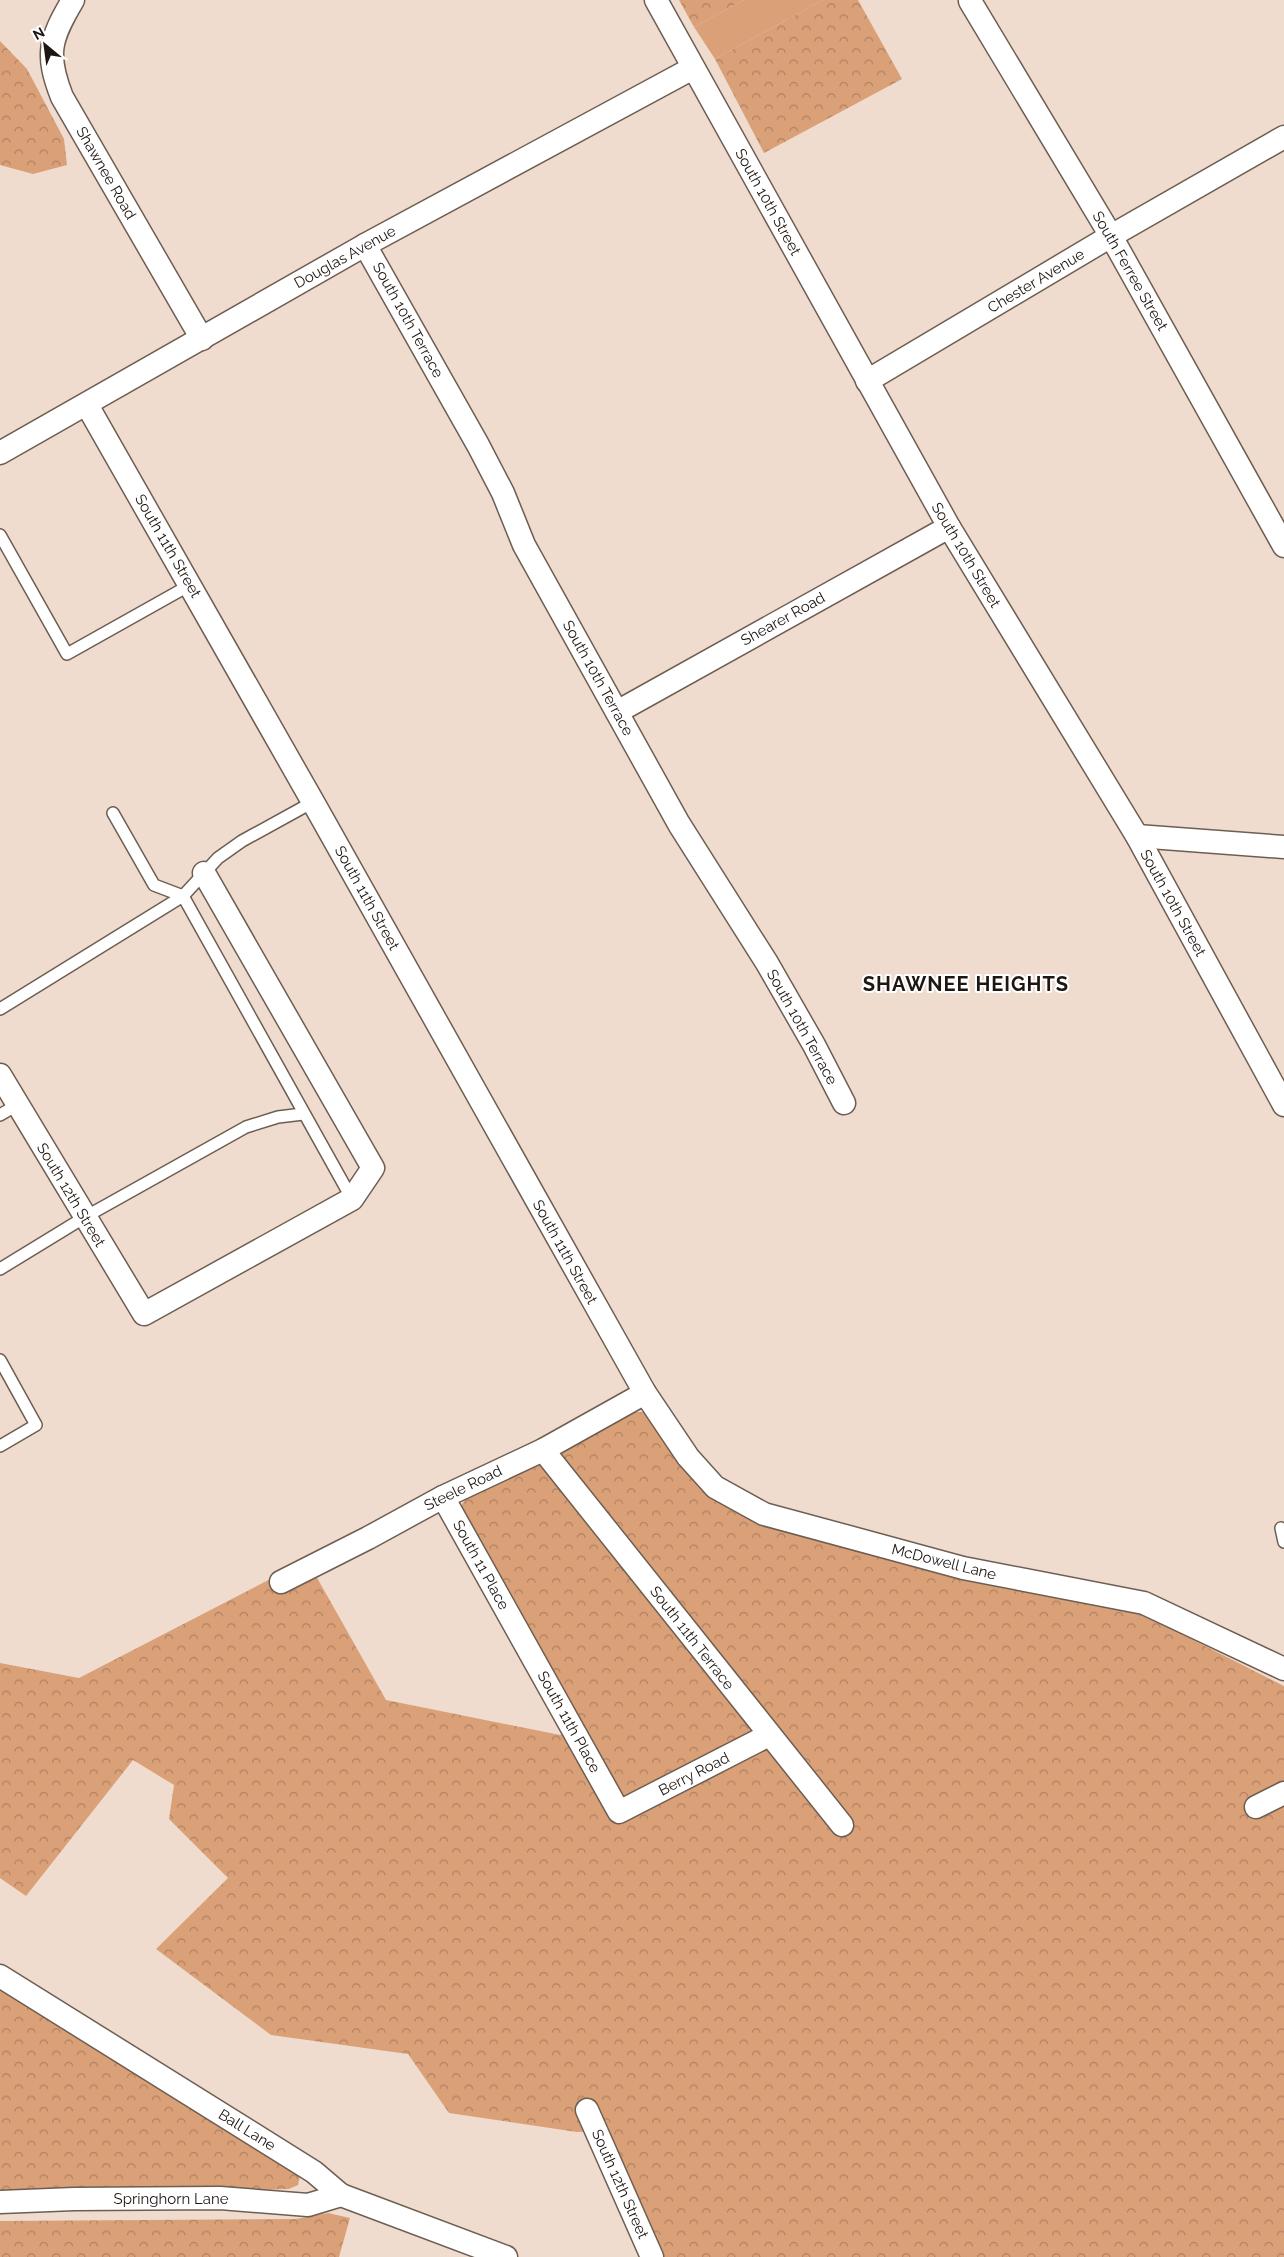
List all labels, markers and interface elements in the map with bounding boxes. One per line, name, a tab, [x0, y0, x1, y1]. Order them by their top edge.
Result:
north arrow	[20, 20, 70, 70]
text: N	[30, 24, 47, 43]
street label: Shawnee Road	[72, 123, 140, 223]
street label: South 10th Street	[731, 145, 805, 259]
street label: South Ferree Street	[1088, 208, 1172, 334]
street label: Douglas Avenue	[291, 222, 399, 292]
street label: Chester Avenue	[984, 245, 1088, 317]
street label: South 10th Terrace	[369, 259, 447, 381]
street label: South 11th Street	[131, 491, 205, 601]
street label: South 10th Street	[928, 499, 1004, 611]
street label: Shearer Road	[738, 588, 828, 650]
street label: South 10th Terrace	[559, 617, 637, 739]
street label: South 11th Street	[331, 843, 403, 953]
street label: South 10th Street	[1136, 846, 1210, 960]
street label: South 10th Terrace	[763, 966, 841, 1088]
district label: SHAWNEE HEIGHTS	[863, 972, 1069, 996]
street label: South 12th Street	[33, 1140, 109, 1250]
street label: South 11th Street	[529, 1197, 601, 1307]
street label: Steele Road	[421, 1461, 505, 1515]
street label: South 11 Place	[449, 1517, 513, 1613]
street label: McDowell Lane	[890, 1540, 998, 1584]
street label: South 11th Terrace	[646, 1583, 738, 1694]
street label: South 11th Place	[534, 1668, 604, 1776]
street label: Berry Road	[656, 1749, 732, 1799]
street label: Ball Lane	[215, 2105, 279, 2155]
street label: South 12th Street	[588, 2126, 652, 2242]
street label: Springhorn Lane	[114, 2190, 229, 2208]

